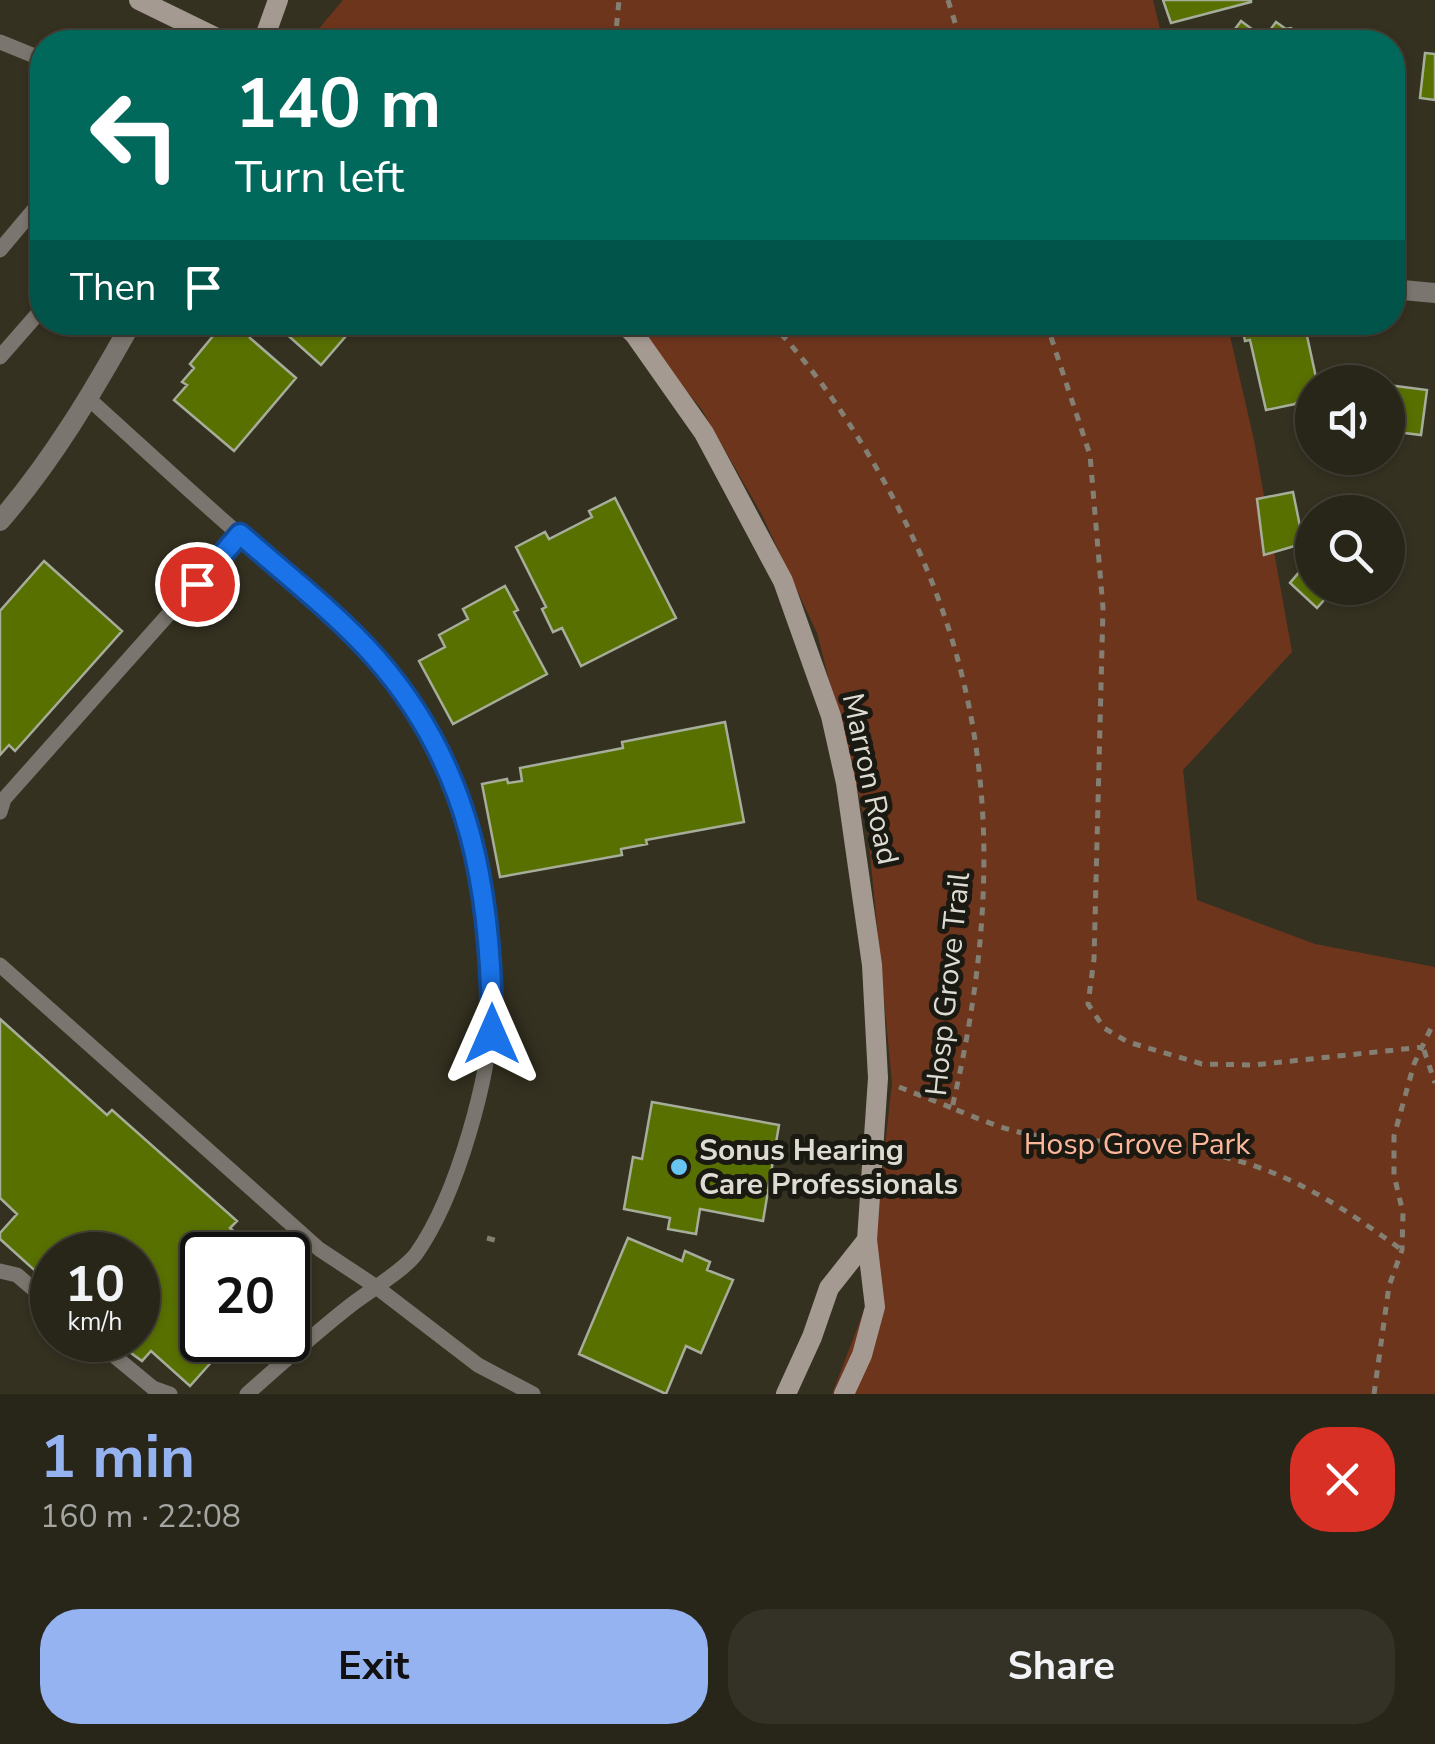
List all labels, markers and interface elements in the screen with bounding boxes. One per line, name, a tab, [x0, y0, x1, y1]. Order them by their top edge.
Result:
text: 140 m	[235, 56, 441, 152]
icon: left	[70, 70, 200, 200]
text: Turn left	[235, 147, 404, 208]
icon: arrive	[176, 260, 231, 315]
text: Then	[70, 262, 156, 313]
map controls	[1295, 365, 1405, 605]
button: sound	[1295, 365, 1405, 475]
button: search	[1295, 495, 1405, 605]
pin	[155, 542, 240, 627]
icon: arrive	[170, 557, 225, 612]
street label: Marron Road	[832, 690, 908, 868]
street label: Hosp Grove Trail	[916, 870, 980, 1098]
position arrow	[440, 982, 544, 1086]
park label: Hosp Grove Park	[1024, 1124, 1251, 1165]
place label: Sonus Hearing Care Professionals	[699, 1130, 958, 1205]
marker: Sonus Hearing Care Professionals	[668, 1156, 690, 1178]
speed limit sign: 20	[180, 1232, 310, 1362]
text: 10	[65, 1250, 125, 1319]
text: km/h	[67, 1305, 123, 1339]
text: 1 min	[40, 1416, 195, 1498]
button: close	[1290, 1427, 1395, 1532]
text: 160 m · 22:08	[40, 1495, 241, 1538]
button: Exit	[40, 1609, 708, 1724]
button: Share	[728, 1609, 1395, 1724]

